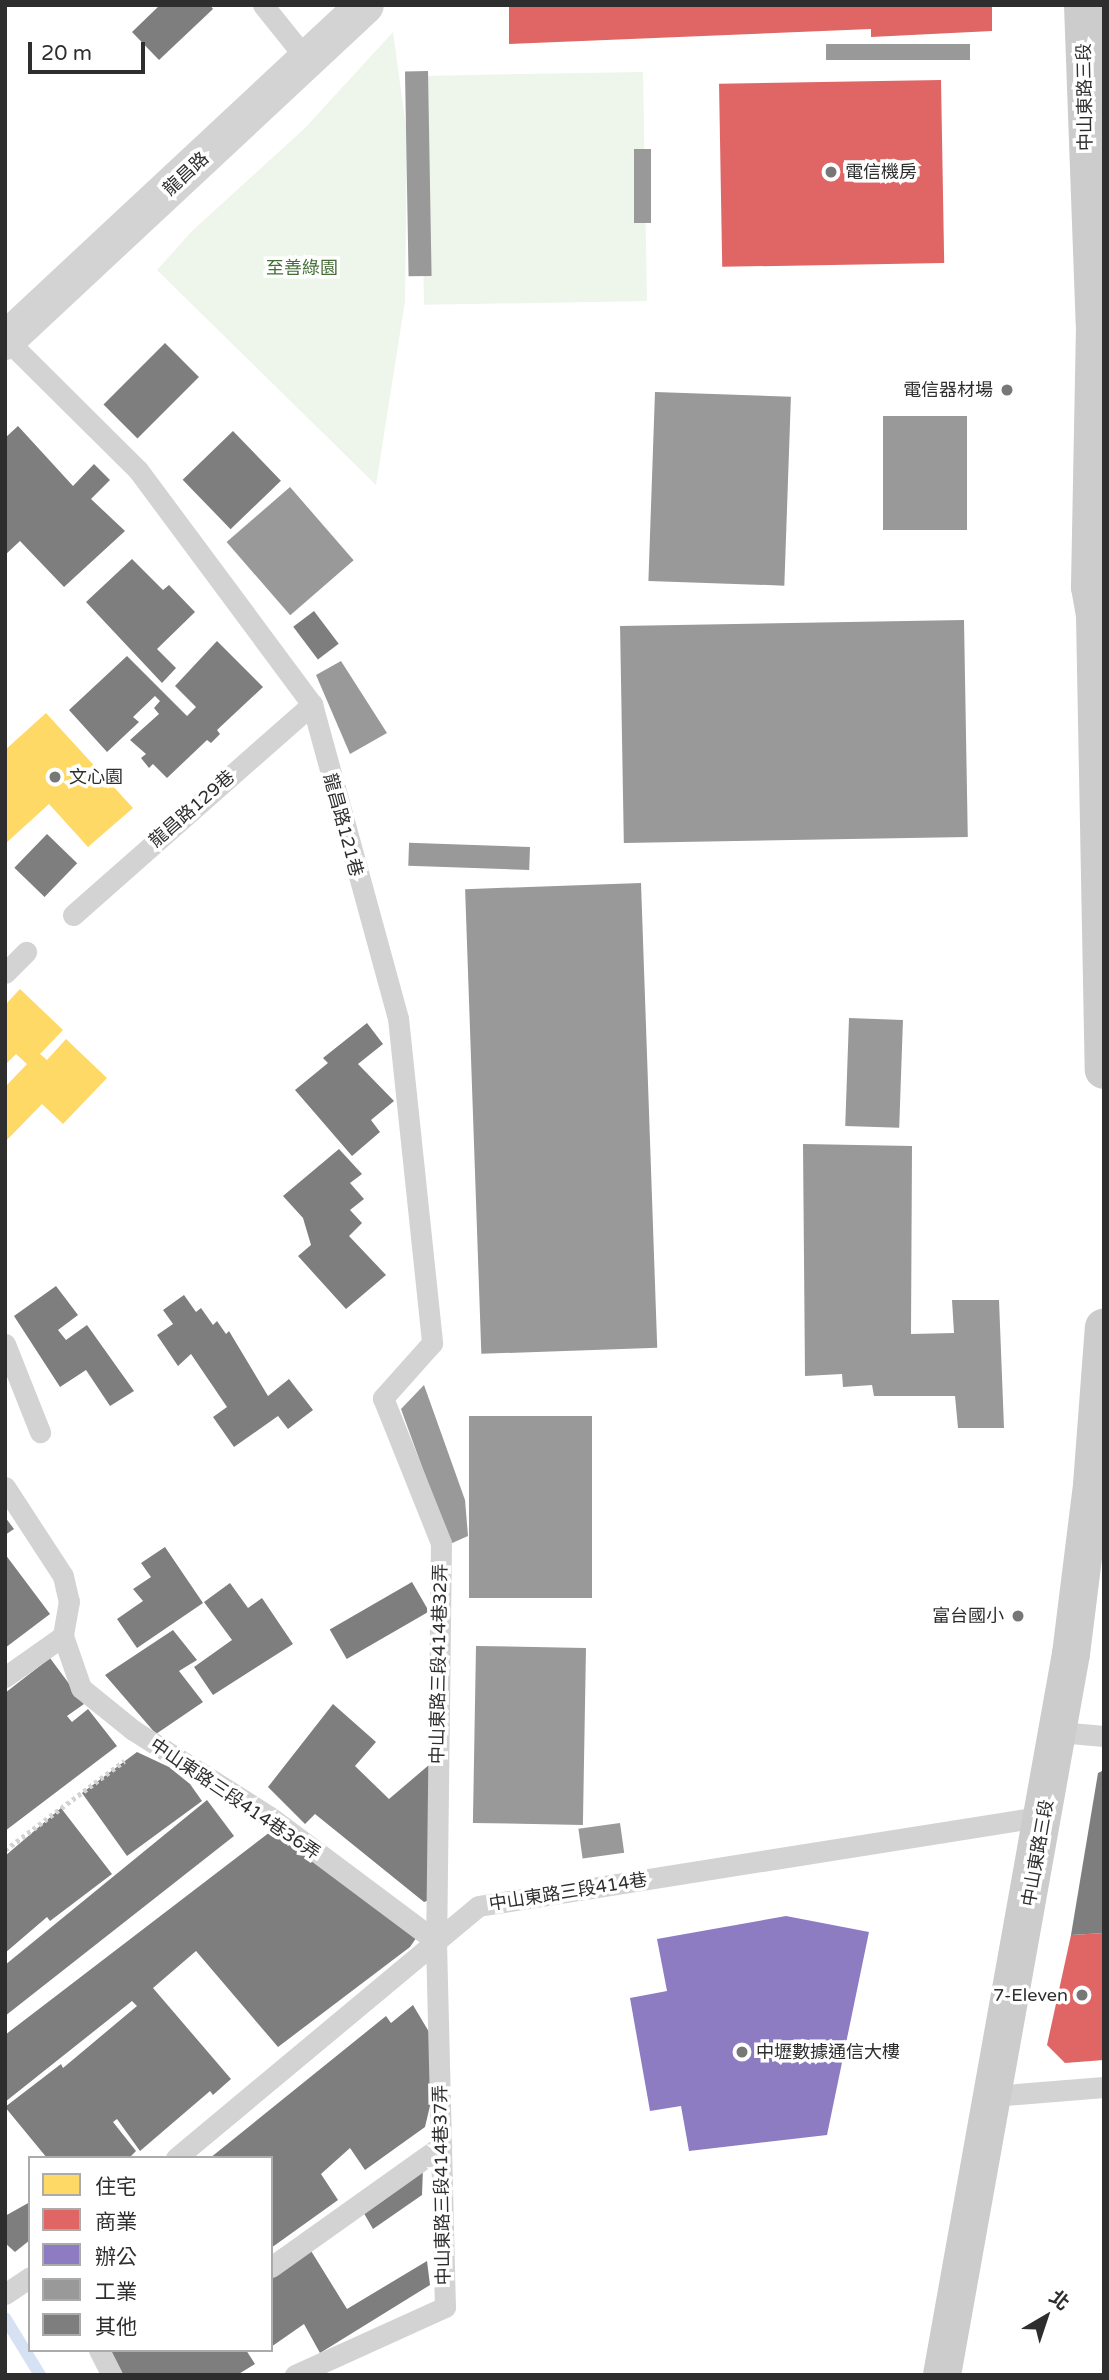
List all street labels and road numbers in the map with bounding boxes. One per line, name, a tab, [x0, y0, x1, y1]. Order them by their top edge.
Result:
street label: 中山東路三段	[1073, 43, 1097, 151]
street label: 龍昌路	[159, 148, 213, 200]
street label: 龍昌路129巷	[145, 766, 239, 852]
street label: 龍昌路121巷	[319, 771, 367, 879]
street label: 中山東路三段414巷32弄	[426, 1564, 452, 1764]
street label: 中山東路三段414巷36弄	[146, 1734, 324, 1864]
street label: 中山東路三段	[1018, 1798, 1058, 1908]
street label: 中山東路三段414巷	[487, 1869, 649, 1915]
street label: 中山東路三段414巷37弄	[429, 2085, 455, 2285]

